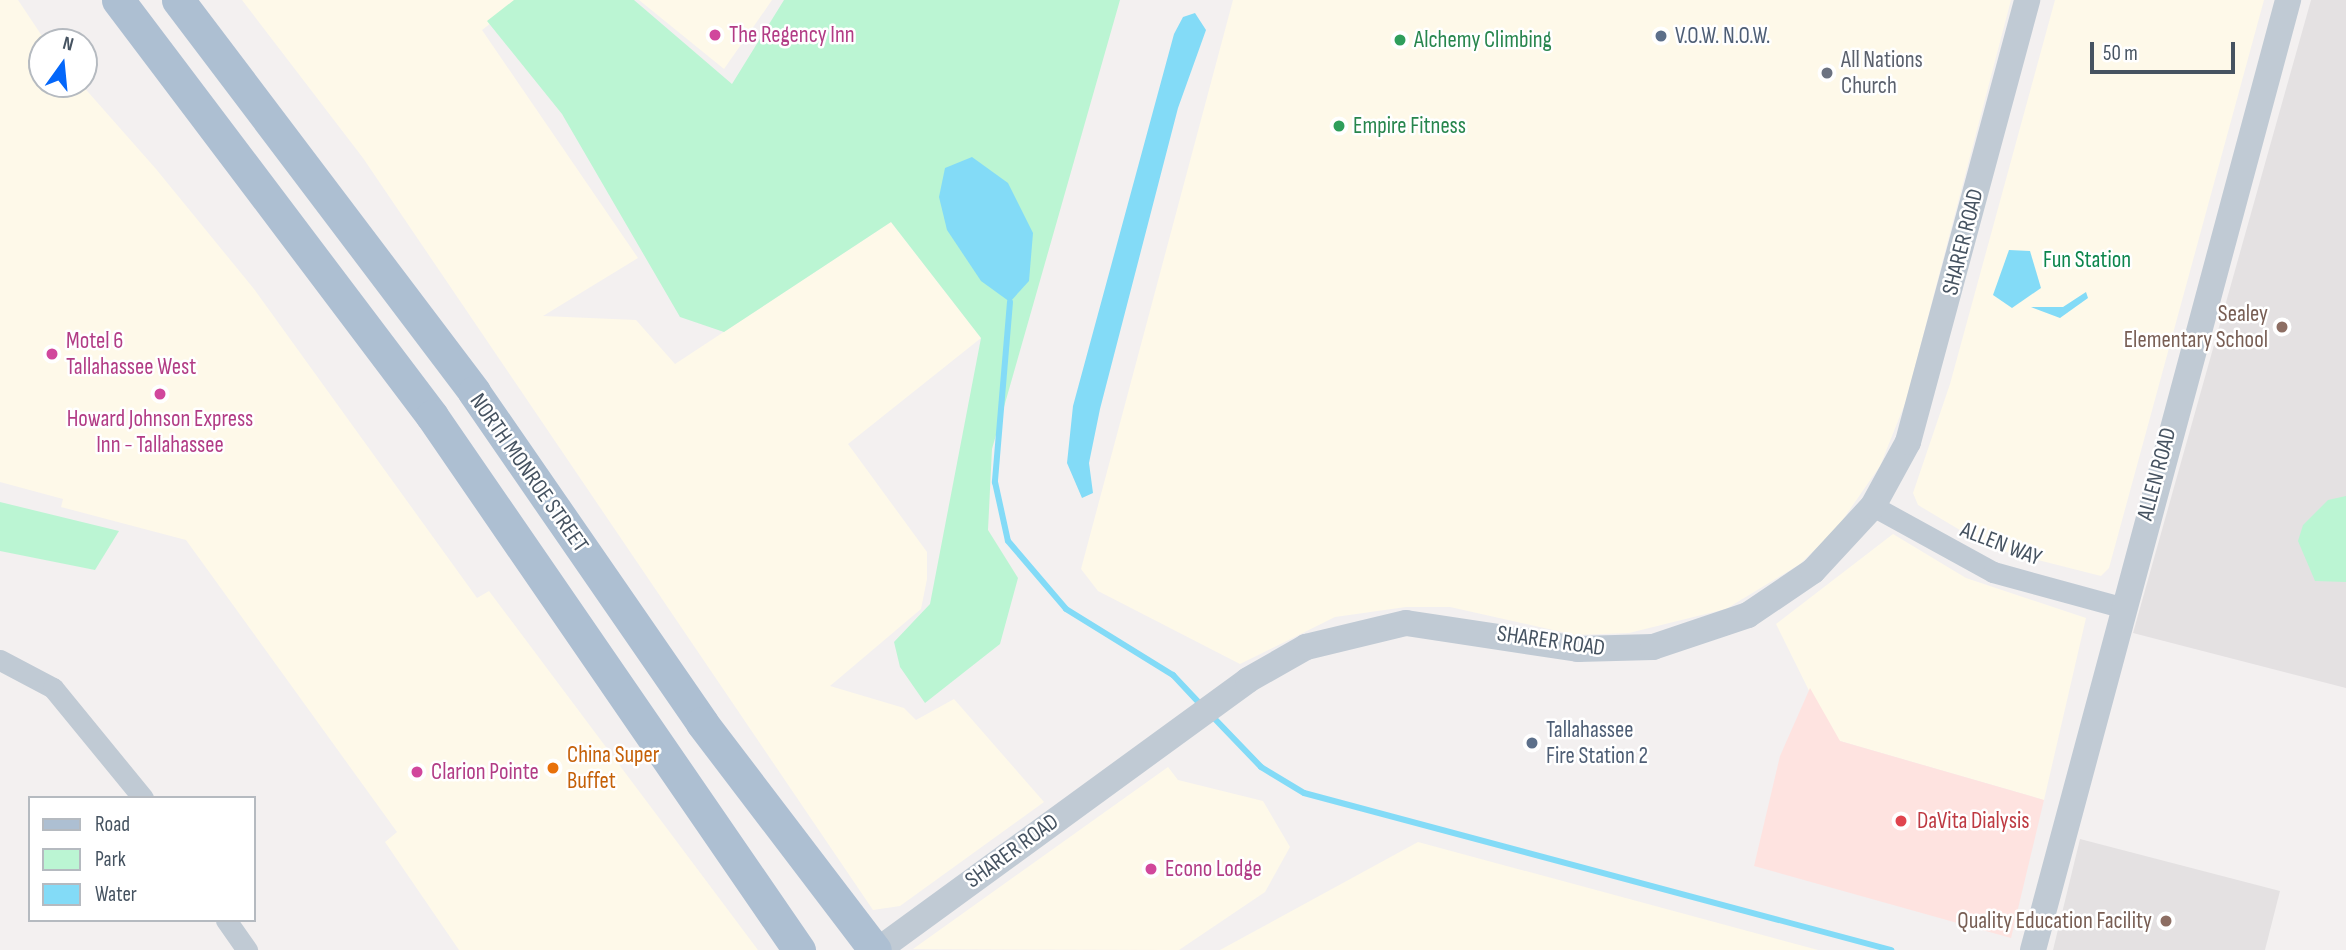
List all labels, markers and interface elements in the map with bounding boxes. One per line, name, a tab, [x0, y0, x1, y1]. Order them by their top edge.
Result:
place label: The Regency Inn	[729, 21, 855, 49]
place label: V.O.W. N.O.W.	[1675, 22, 1770, 50]
place label: Alchemy Climbing	[1414, 26, 1552, 54]
marker: The Regency Inn	[707, 27, 723, 43]
north arrow	[28, 28, 98, 98]
marker: V.O.W. N.O.W.	[1653, 28, 1669, 44]
scale bar	[2094, 28, 2239, 72]
text: N	[60, 32, 76, 57]
marker: Alchemy Climbing	[1392, 32, 1408, 48]
text: 50 m	[2103, 41, 2138, 66]
place label: All Nations Church	[1841, 46, 1923, 100]
marker: All Nations Church	[1819, 65, 1835, 81]
place label: Empire Fitness	[1353, 112, 1466, 140]
marker: Empire Fitness	[1331, 118, 1347, 134]
street label: SHARER ROAD	[1936, 186, 1990, 298]
park label: Fun Station	[2043, 246, 2131, 274]
place label: Sealey Elementary School	[2124, 300, 2268, 354]
marker: Sealey Elementary School	[2274, 319, 2290, 335]
place label: Motel 6 Tallahassee West	[66, 327, 196, 381]
marker: Motel 6 Tallahassee West	[44, 346, 60, 362]
marker: Howard Johnson Express Inn - Tallahassee	[152, 386, 168, 402]
street label: NORTH MONROE STREET	[464, 388, 594, 558]
place label: Howard Johnson Express Inn - Tallahassee	[67, 405, 253, 459]
street label: ALLEN ROAD	[2131, 425, 2183, 523]
street label: ALLEN WAY	[1957, 516, 2045, 572]
street label: SHARER ROAD	[1495, 620, 1607, 662]
place label: Tallahassee Fire Station 2	[1546, 716, 1648, 770]
marker: Tallahassee Fire Station 2	[1524, 735, 1540, 751]
place label: China Super Buffet	[567, 741, 659, 795]
place label: Clarion Pointe	[431, 758, 539, 786]
marker: China Super Buffet	[545, 760, 561, 776]
marker: Clarion Pointe	[409, 764, 425, 780]
legend	[28, 796, 256, 922]
place label: DaVita Dialysis	[1917, 807, 2029, 835]
street label: SHARER ROAD	[960, 808, 1064, 894]
marker: DaVita Dialysis	[1891, 811, 1911, 831]
text: Road	[95, 812, 130, 837]
text: Park	[95, 847, 126, 872]
place label: Econo Lodge	[1165, 855, 1262, 883]
marker: Econo Lodge	[1143, 861, 1159, 877]
text: Water	[95, 882, 137, 907]
place label: Quality Education Facility	[1957, 907, 2152, 935]
marker: Quality Education Facility	[2158, 913, 2174, 929]

